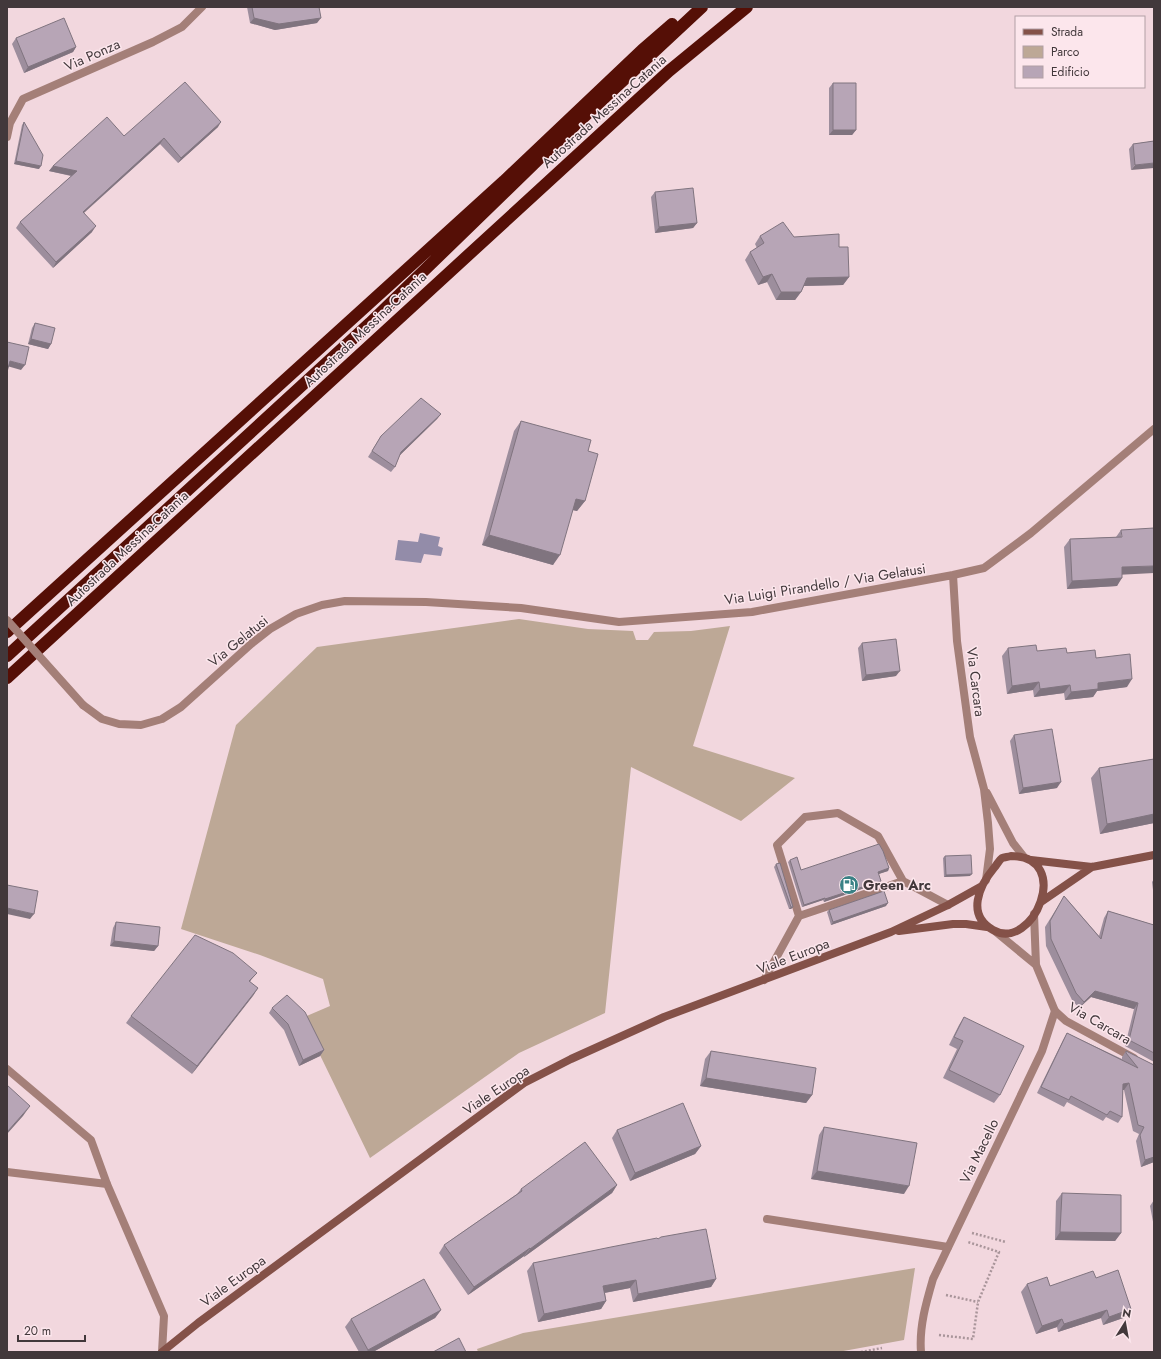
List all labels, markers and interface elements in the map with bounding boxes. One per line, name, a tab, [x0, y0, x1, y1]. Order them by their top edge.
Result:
legend	[1015, 16, 1145, 88]
text: Strada	[1051, 23, 1083, 41]
street label: Via Ponza	[61, 34, 123, 76]
text: Parco	[1051, 43, 1080, 61]
street label: Autostrada Messina-Catania	[537, 50, 671, 172]
text: Edificio	[1051, 63, 1090, 81]
street label: Autostrada Messina-Catania	[299, 267, 431, 391]
street label: Autostrada Messina-Catania	[61, 486, 193, 610]
street label: Via Luigi Pirandello / Via Gelatusi	[723, 558, 927, 610]
street label: Via Gelatusi	[204, 611, 272, 671]
street label: Via Carcara	[962, 646, 990, 718]
fuel station icon: Green Arc	[838, 874, 860, 896]
place label: Green Arc	[863, 875, 931, 895]
street label: Viale Europa	[754, 933, 832, 979]
street label: Via Carcara	[1065, 997, 1135, 1049]
street label: Viale Europa	[459, 1060, 533, 1120]
street label: Via Macello	[955, 1115, 1003, 1187]
street label: Viale Europa	[196, 1251, 270, 1311]
north arrow	[1105, 1303, 1145, 1343]
text: N	[1121, 1304, 1133, 1322]
scale bar	[18, 1317, 85, 1343]
text: 20 m	[24, 1322, 51, 1340]

